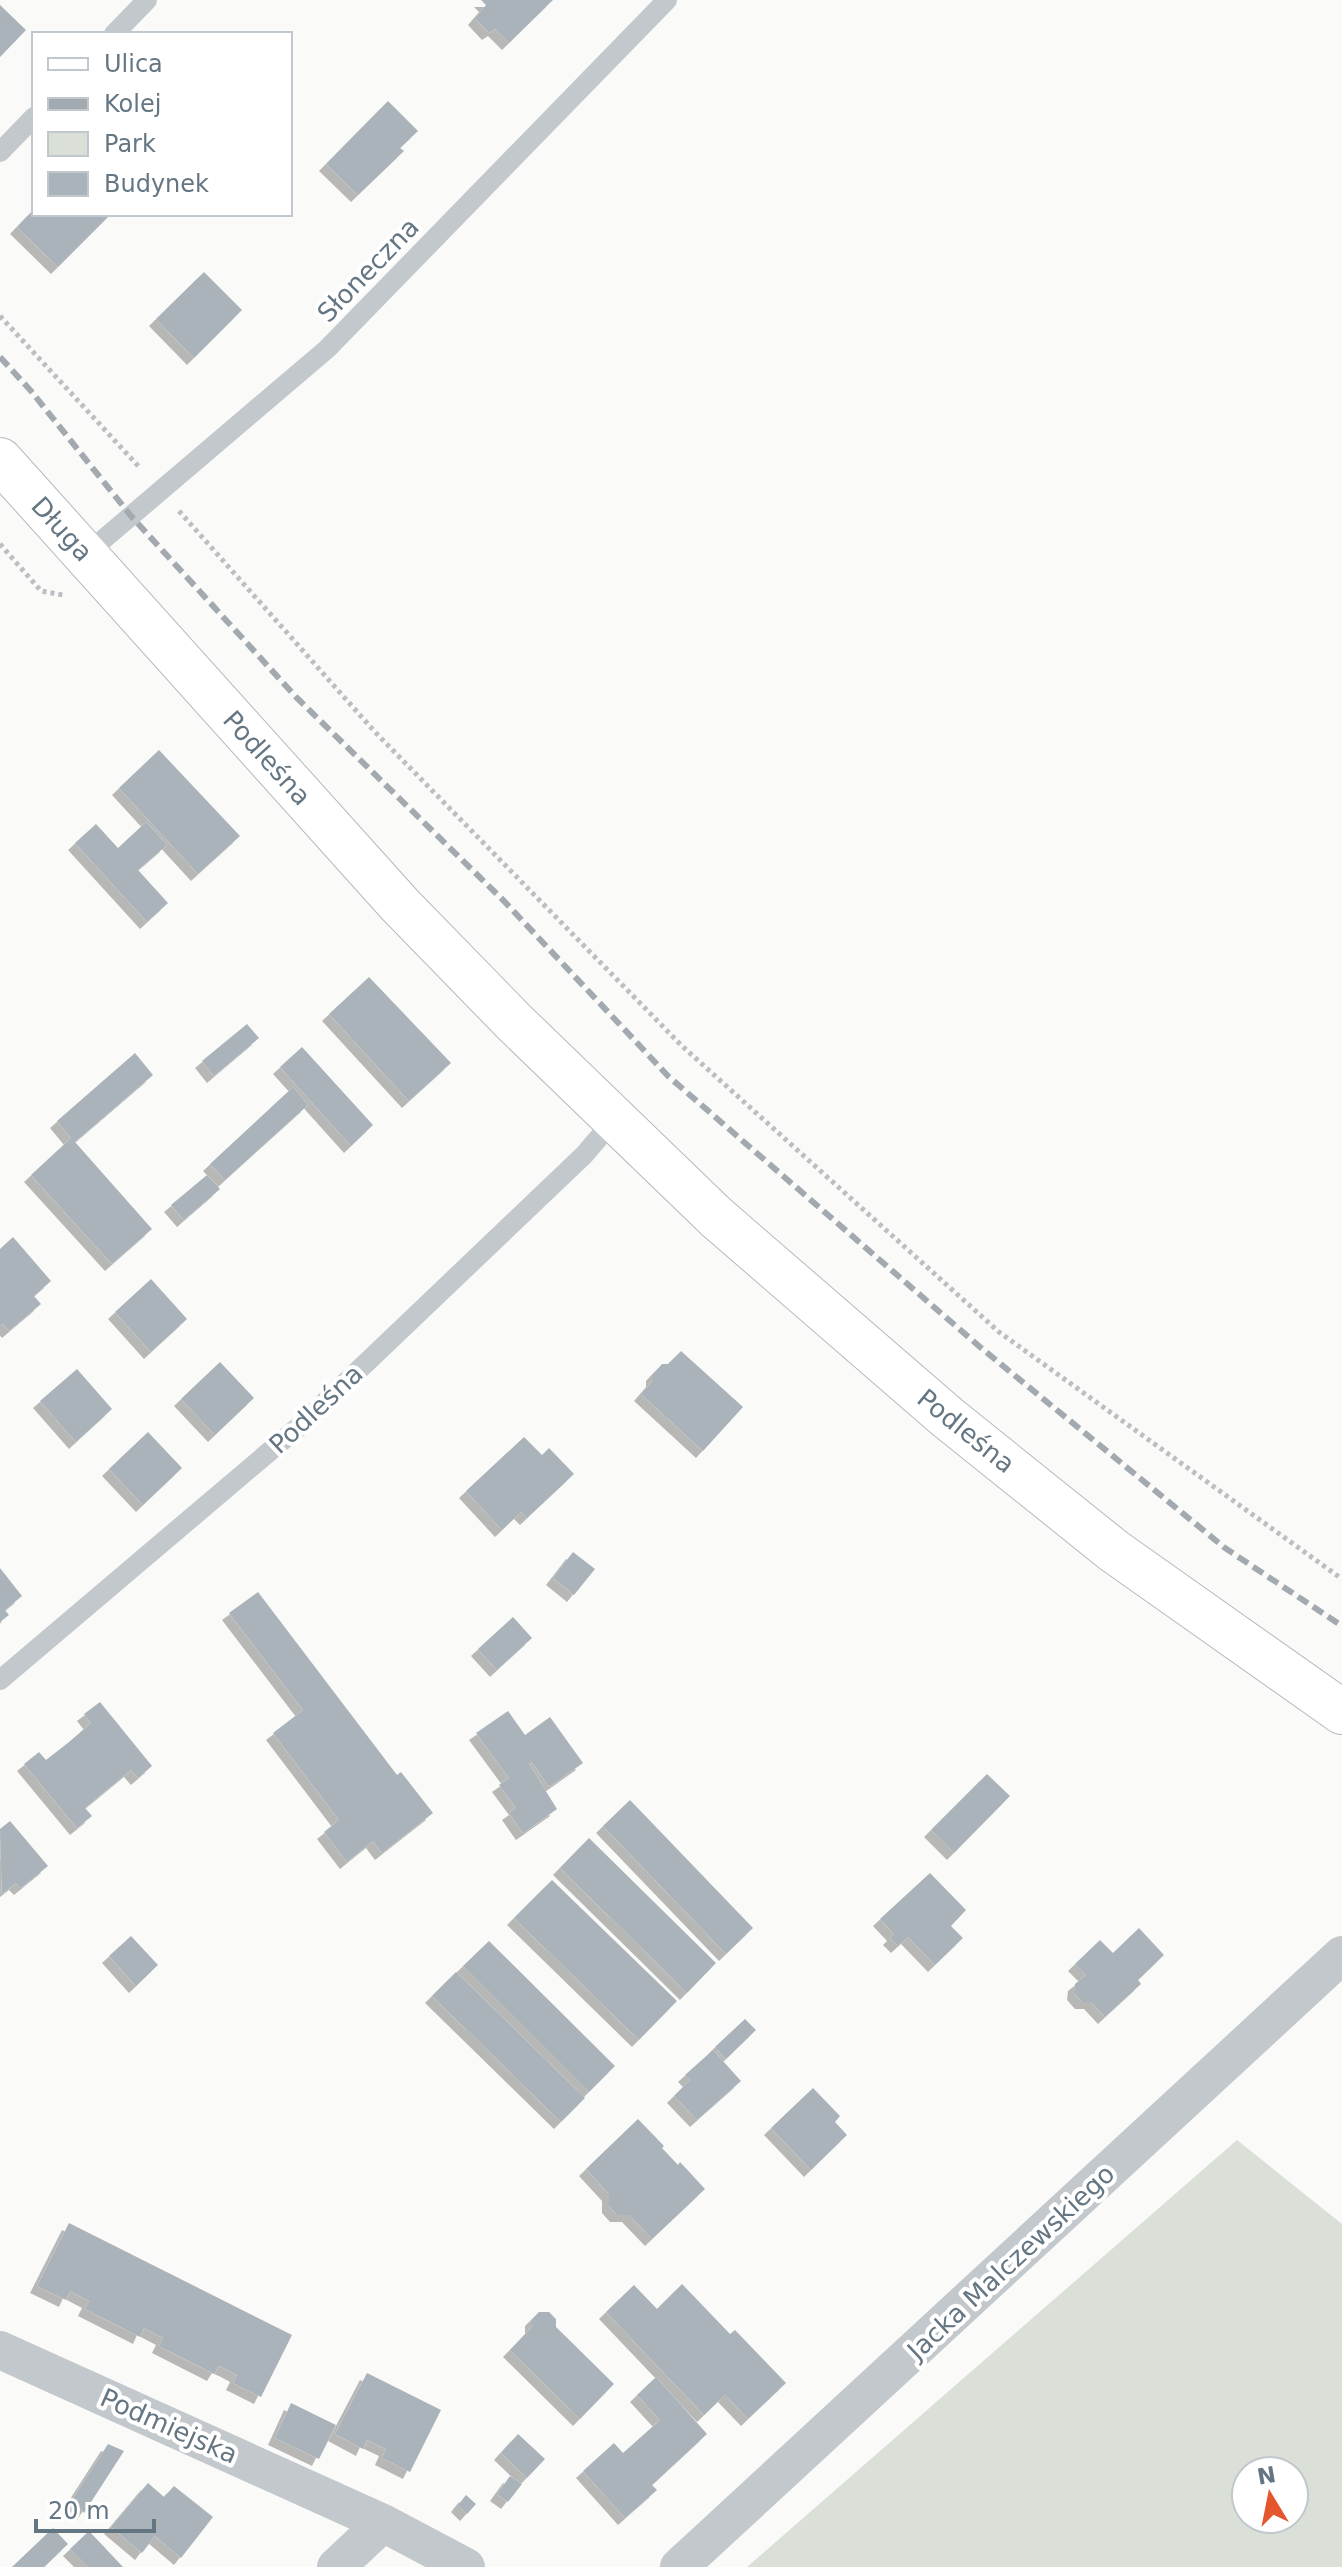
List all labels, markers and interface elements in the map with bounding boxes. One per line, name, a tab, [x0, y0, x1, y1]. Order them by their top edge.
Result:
legend	[32, 32, 292, 216]
text: Ulica	[104, 50, 163, 78]
text: Kolej	[104, 90, 161, 118]
text: Park	[104, 130, 156, 158]
text: Budynek	[104, 170, 209, 198]
street label: Słoneczna	[311, 212, 425, 328]
street label: Długa	[25, 491, 99, 567]
street label: Podleśna	[217, 705, 317, 811]
street label: Podleśna	[263, 1358, 369, 1460]
street label: Podleśna	[911, 1383, 1021, 1479]
street label: Jacka Malczewskiego	[900, 2158, 1121, 2367]
street label: Podmiejska	[96, 2382, 242, 2470]
north arrow	[1230, 2455, 1310, 2535]
text: N	[1255, 2462, 1278, 2490]
scale bar	[36, 2483, 154, 2533]
text: 20 m	[48, 2497, 110, 2525]

